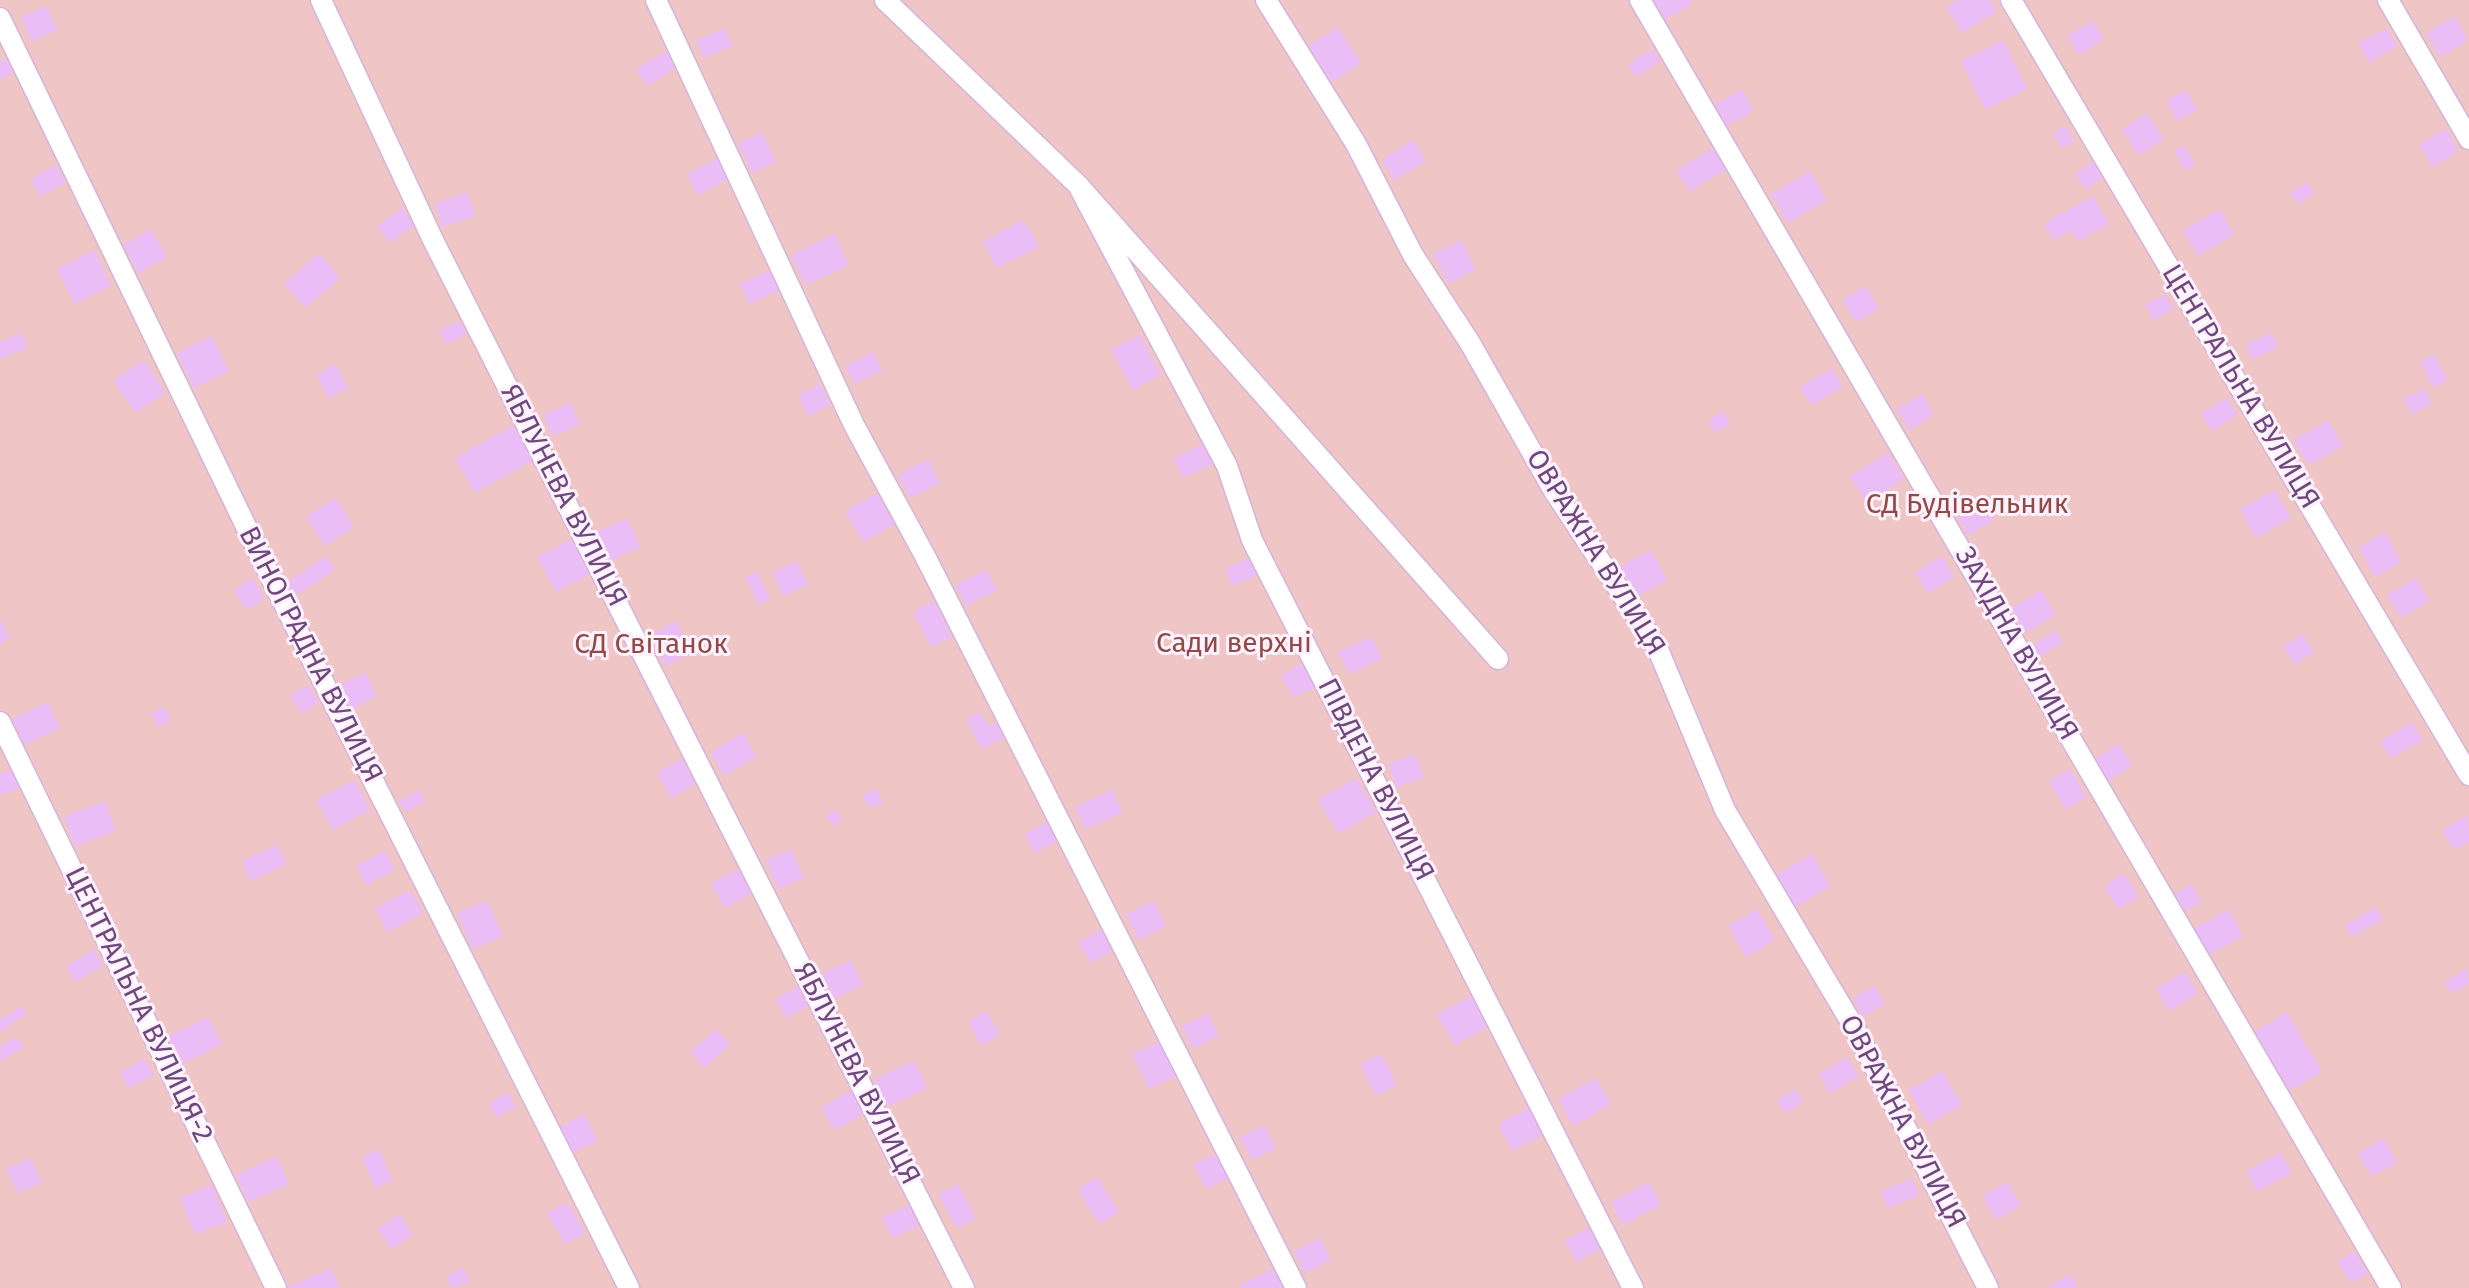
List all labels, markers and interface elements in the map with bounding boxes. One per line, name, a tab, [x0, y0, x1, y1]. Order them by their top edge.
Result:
street label: ЦЕНТРАЛЬНА ВУЛИЦЯ	[2154, 259, 2326, 515]
street label: ЯБЛУНЕВА ВУЛИЦЯ	[492, 379, 634, 613]
street label: ОВРАЖНА ВУЛИЦЯ	[1518, 444, 1672, 662]
park label: СД Будівельник	[1866, 488, 2068, 522]
street label: ВИНОГРАДНА ВУЛИЦЯ	[231, 521, 389, 789]
street label: ЗАХІДНА ВУЛИЦЯ	[1947, 541, 2085, 747]
park label: Сади верхні	[1156, 627, 1312, 661]
park label: СД Світанок	[574, 628, 728, 662]
street label: ПІВДЕНА ВУЛИЦЯ	[1309, 673, 1441, 887]
street label: ЦЕНТРАЛЬНА ВУЛИЦЯ-2	[57, 862, 219, 1148]
street label: ЯБЛУНЕВА ВУЛИЦЯ	[785, 957, 927, 1191]
street label: ОВРАЖНА ВУЛИЦЯ	[1832, 1010, 1972, 1234]

